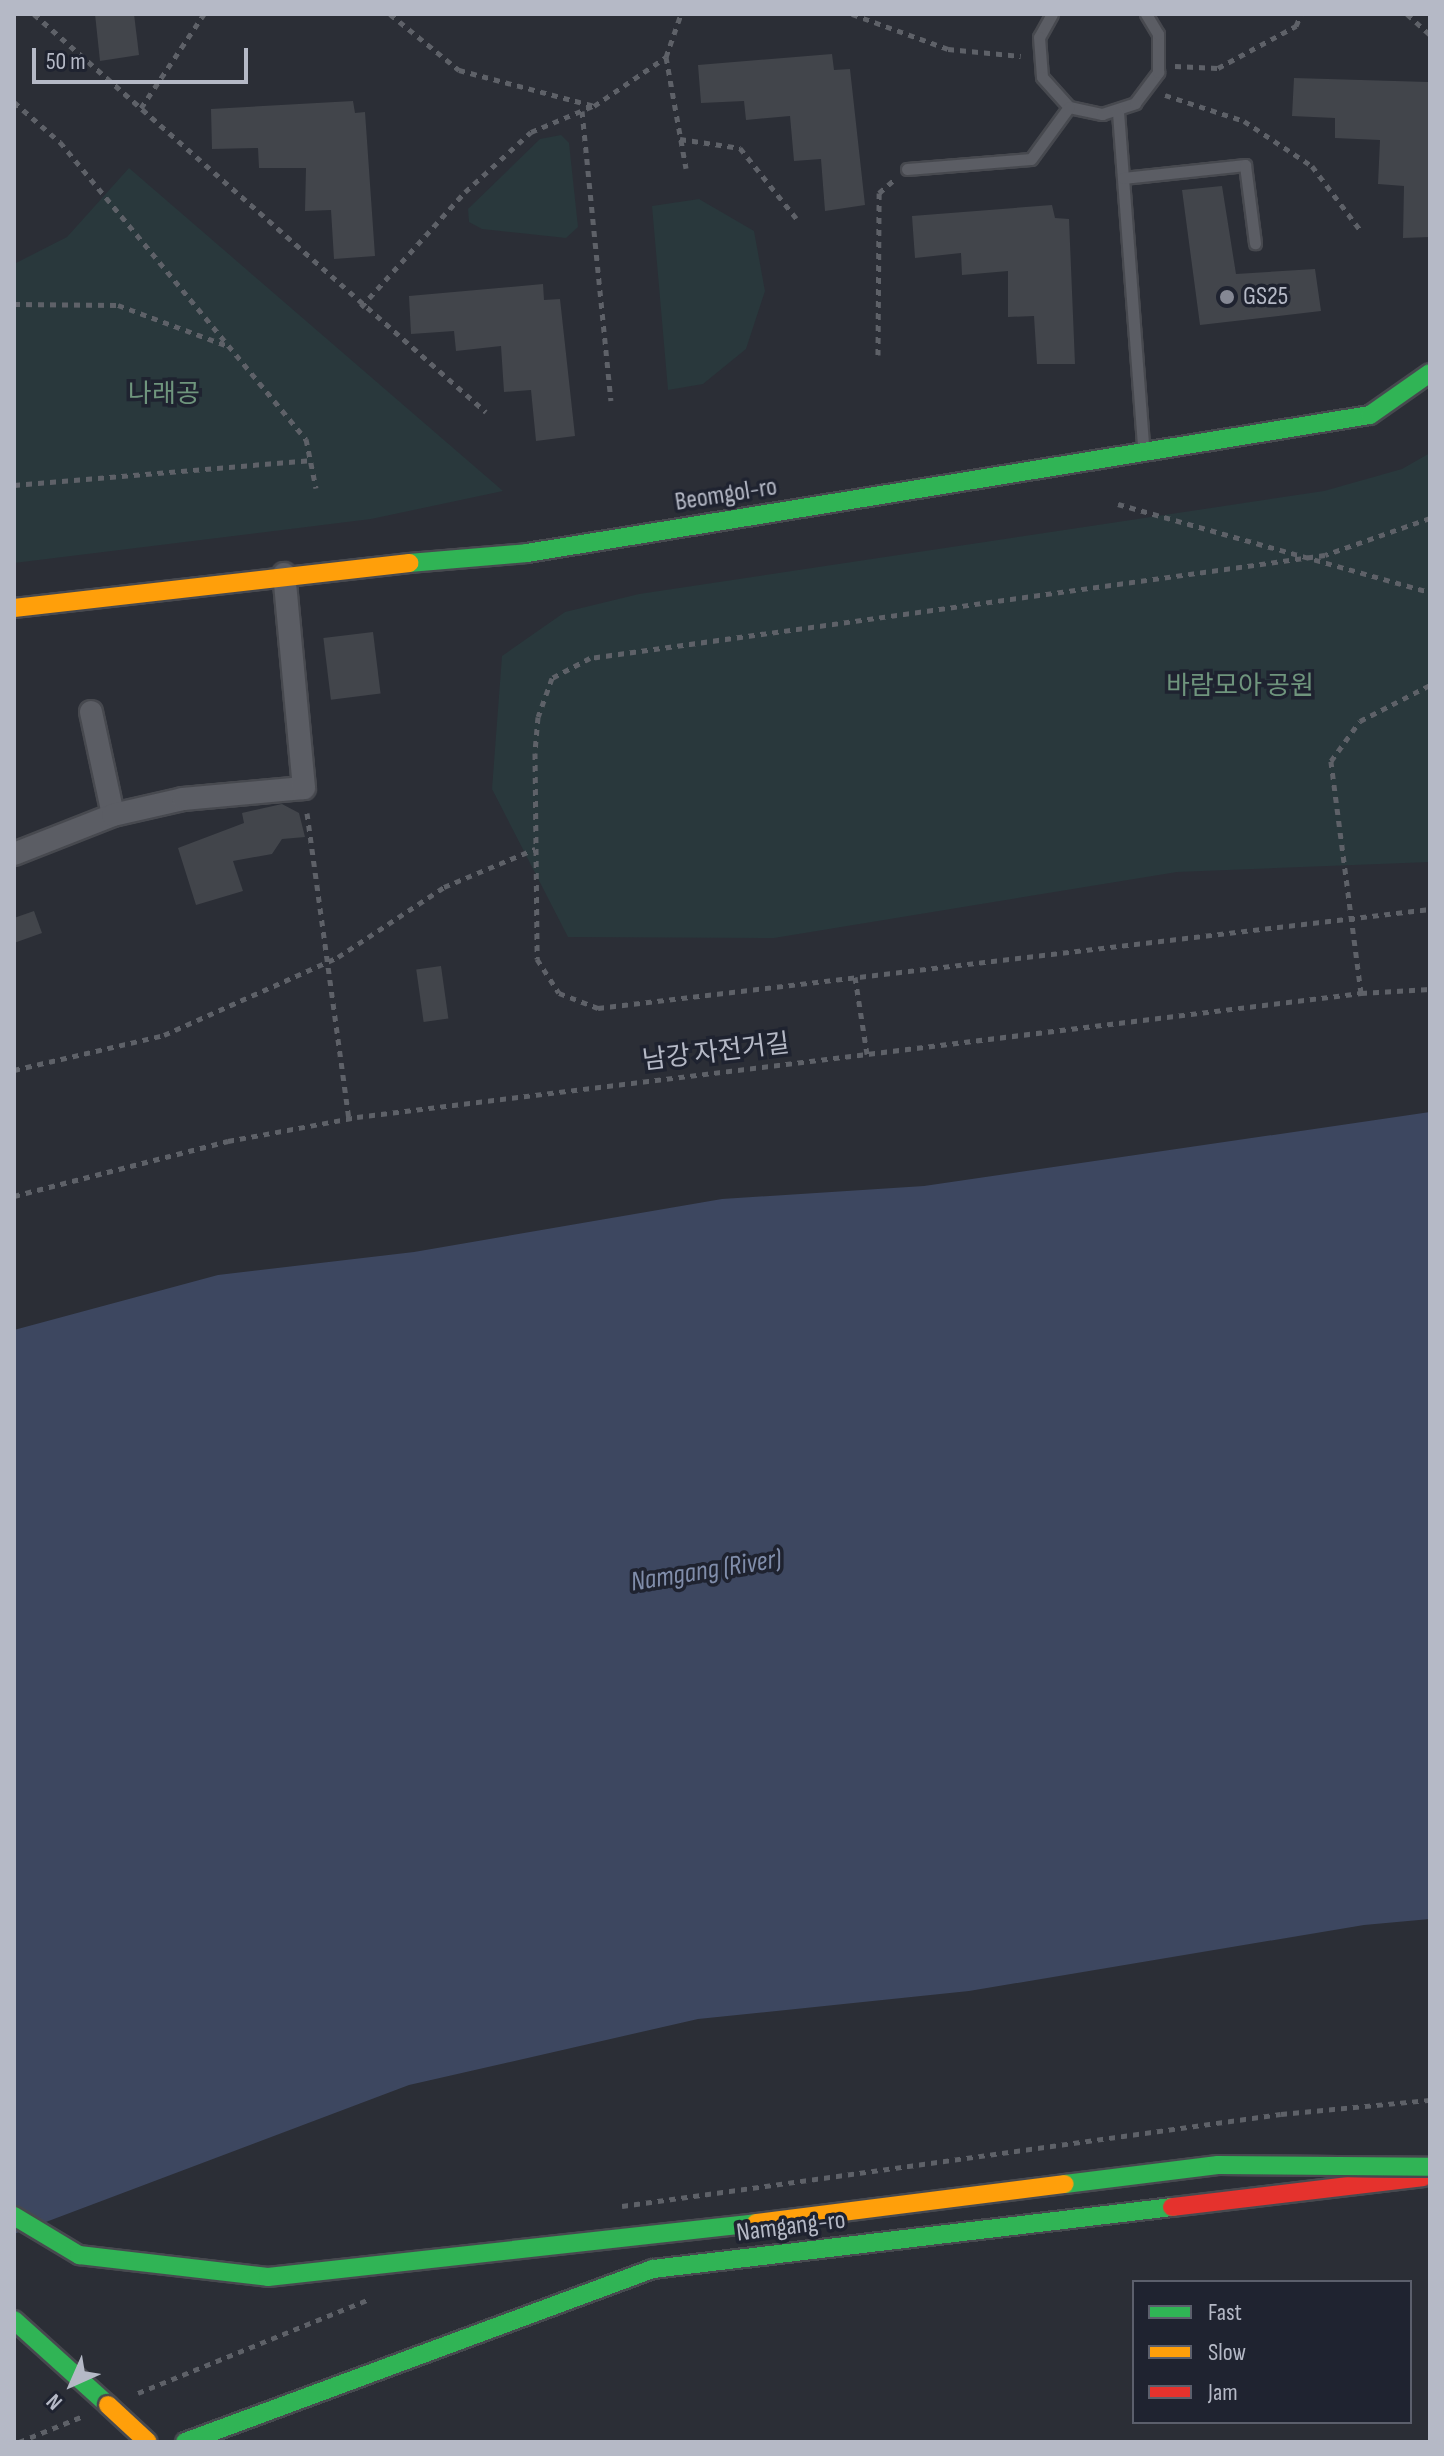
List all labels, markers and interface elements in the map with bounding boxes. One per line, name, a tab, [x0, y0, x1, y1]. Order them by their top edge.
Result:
scale bar	[36, 32, 252, 82]
text: 50 m	[46, 47, 86, 76]
place label: GS25	[1243, 281, 1288, 313]
marker: GS25	[1218, 288, 1236, 306]
park label: 나래공	[128, 379, 200, 411]
street label: Beomgol-ro	[673, 472, 779, 518]
park label: 바람모아 공원	[1166, 671, 1314, 703]
street label: 남강 자전거길	[641, 1029, 791, 1077]
water label: Namgang (River)	[628, 1543, 784, 1599]
street label: Namgang-ro	[735, 2205, 847, 2249]
legend	[1132, 2280, 1412, 2424]
text: Fast	[1208, 2298, 1242, 2327]
text: Slow	[1208, 2338, 1246, 2367]
north arrow	[32, 2344, 112, 2424]
text: Jam	[1208, 2378, 1238, 2407]
text: N	[41, 2388, 68, 2415]

